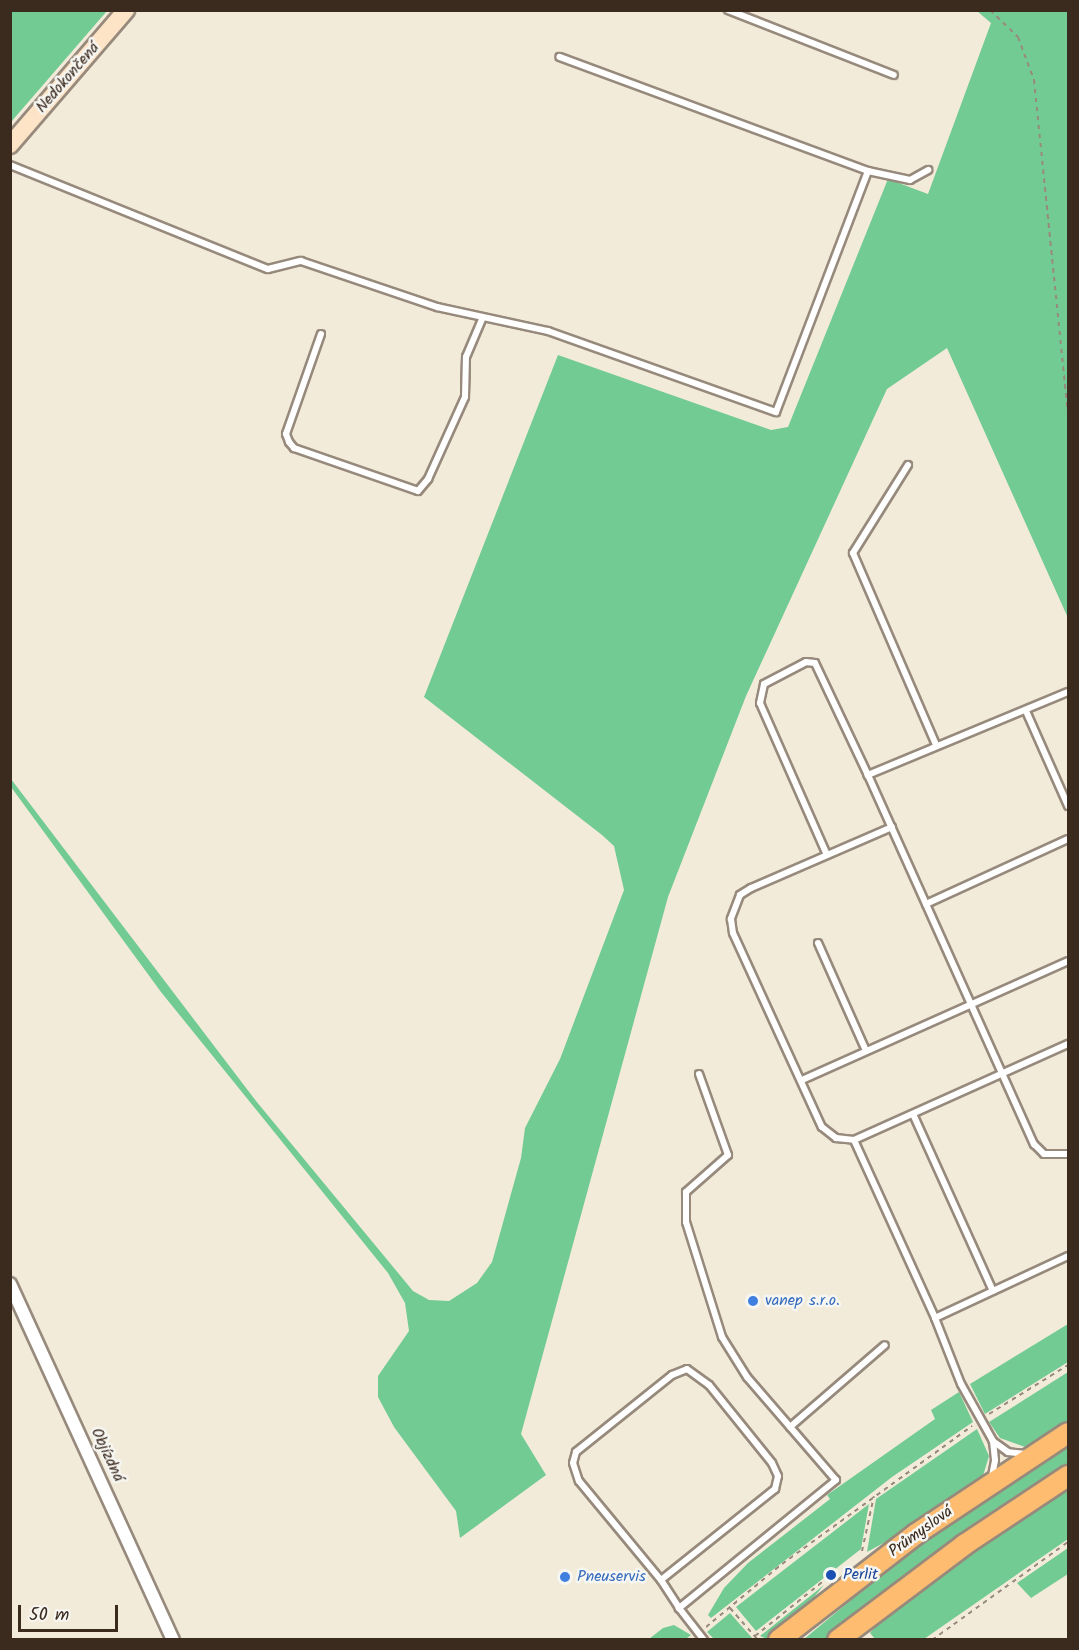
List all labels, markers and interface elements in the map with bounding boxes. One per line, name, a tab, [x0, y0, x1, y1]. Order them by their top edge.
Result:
street label: Nedokončená	[32, 39, 104, 117]
place label: vanep s.r.o.	[765, 1291, 840, 1311]
marker: vanep s.r.o.	[746, 1294, 760, 1308]
street label: Objízdná	[86, 1425, 128, 1485]
street label: Průmyslová	[885, 1502, 957, 1562]
place label: Perlit	[843, 1565, 878, 1585]
place label: Pneuservis	[577, 1567, 646, 1587]
marker: Perlit	[824, 1568, 838, 1582]
marker: Pneuservis	[558, 1570, 572, 1584]
scale bar	[21, 1593, 122, 1631]
text: 50 m	[29, 1601, 69, 1630]

